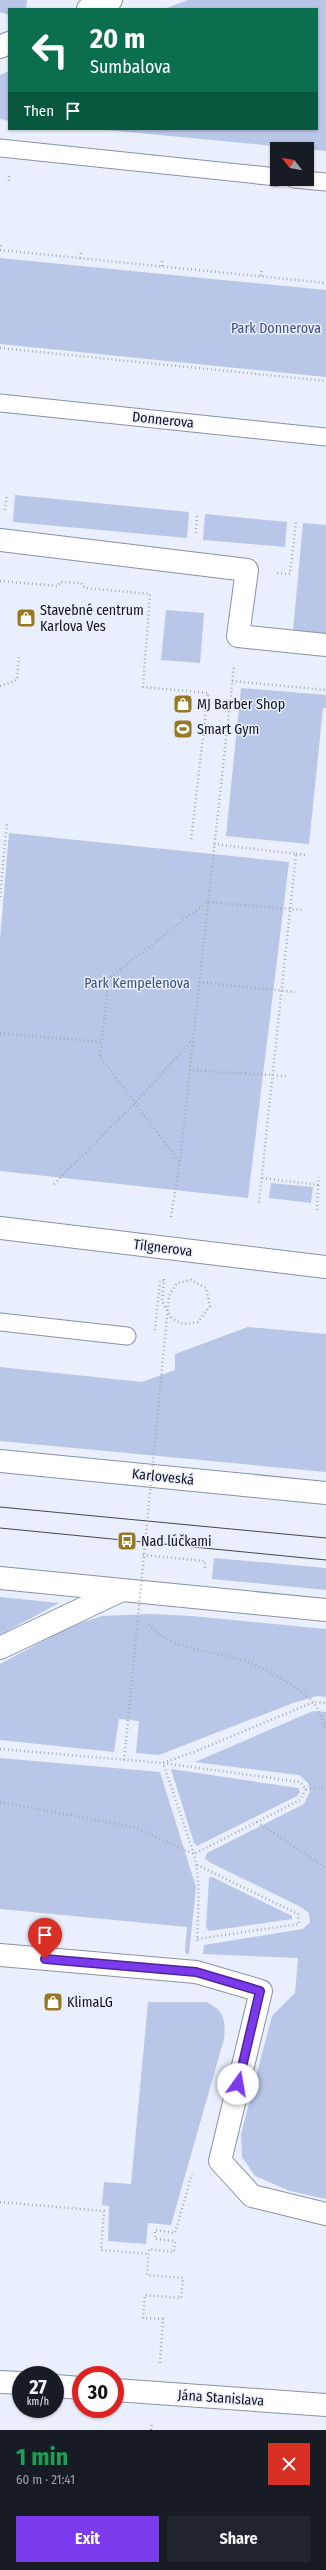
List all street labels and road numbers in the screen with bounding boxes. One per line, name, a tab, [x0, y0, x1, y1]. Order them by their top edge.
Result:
street label: Donnerova	[131, 408, 195, 432]
street label: Tilgnerova	[133, 1236, 194, 1260]
street label: Karloveská	[131, 1465, 195, 1489]
street label: Jána Stanislava	[177, 2387, 265, 2410]

